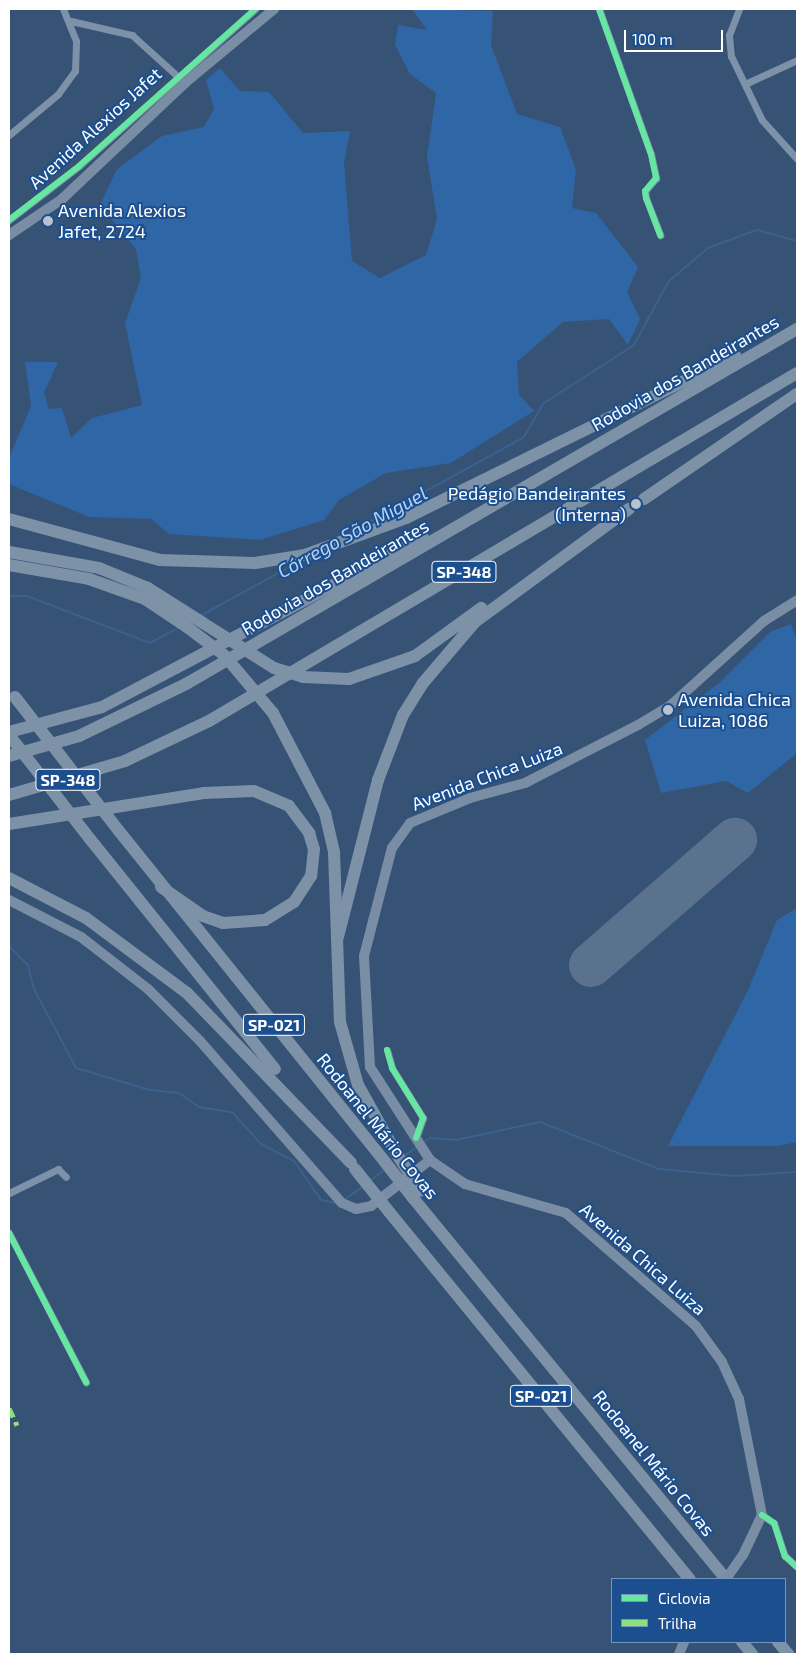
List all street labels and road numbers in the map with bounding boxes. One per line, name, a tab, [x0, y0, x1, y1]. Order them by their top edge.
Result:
street label: Avenida Alexios Jafet	[24, 62, 166, 194]
street label: Rodovia dos Bandeirantes	[588, 311, 782, 435]
street label: Rodovia dos Bandeirantes	[238, 515, 432, 639]
road number: SP-348	[430, 558, 498, 586]
street label: Avenida Chica Luiza	[408, 737, 566, 815]
road number: SP-348	[34, 766, 102, 794]
road number: SP-021	[243, 1012, 305, 1038]
street label: Rodoanel Mário Covas	[312, 1049, 444, 1203]
street label: Avenida Chica Luiza	[576, 1198, 710, 1320]
road number: SP-021	[510, 1382, 572, 1410]
street label: Rodoanel Mário Covas	[588, 1386, 720, 1540]

